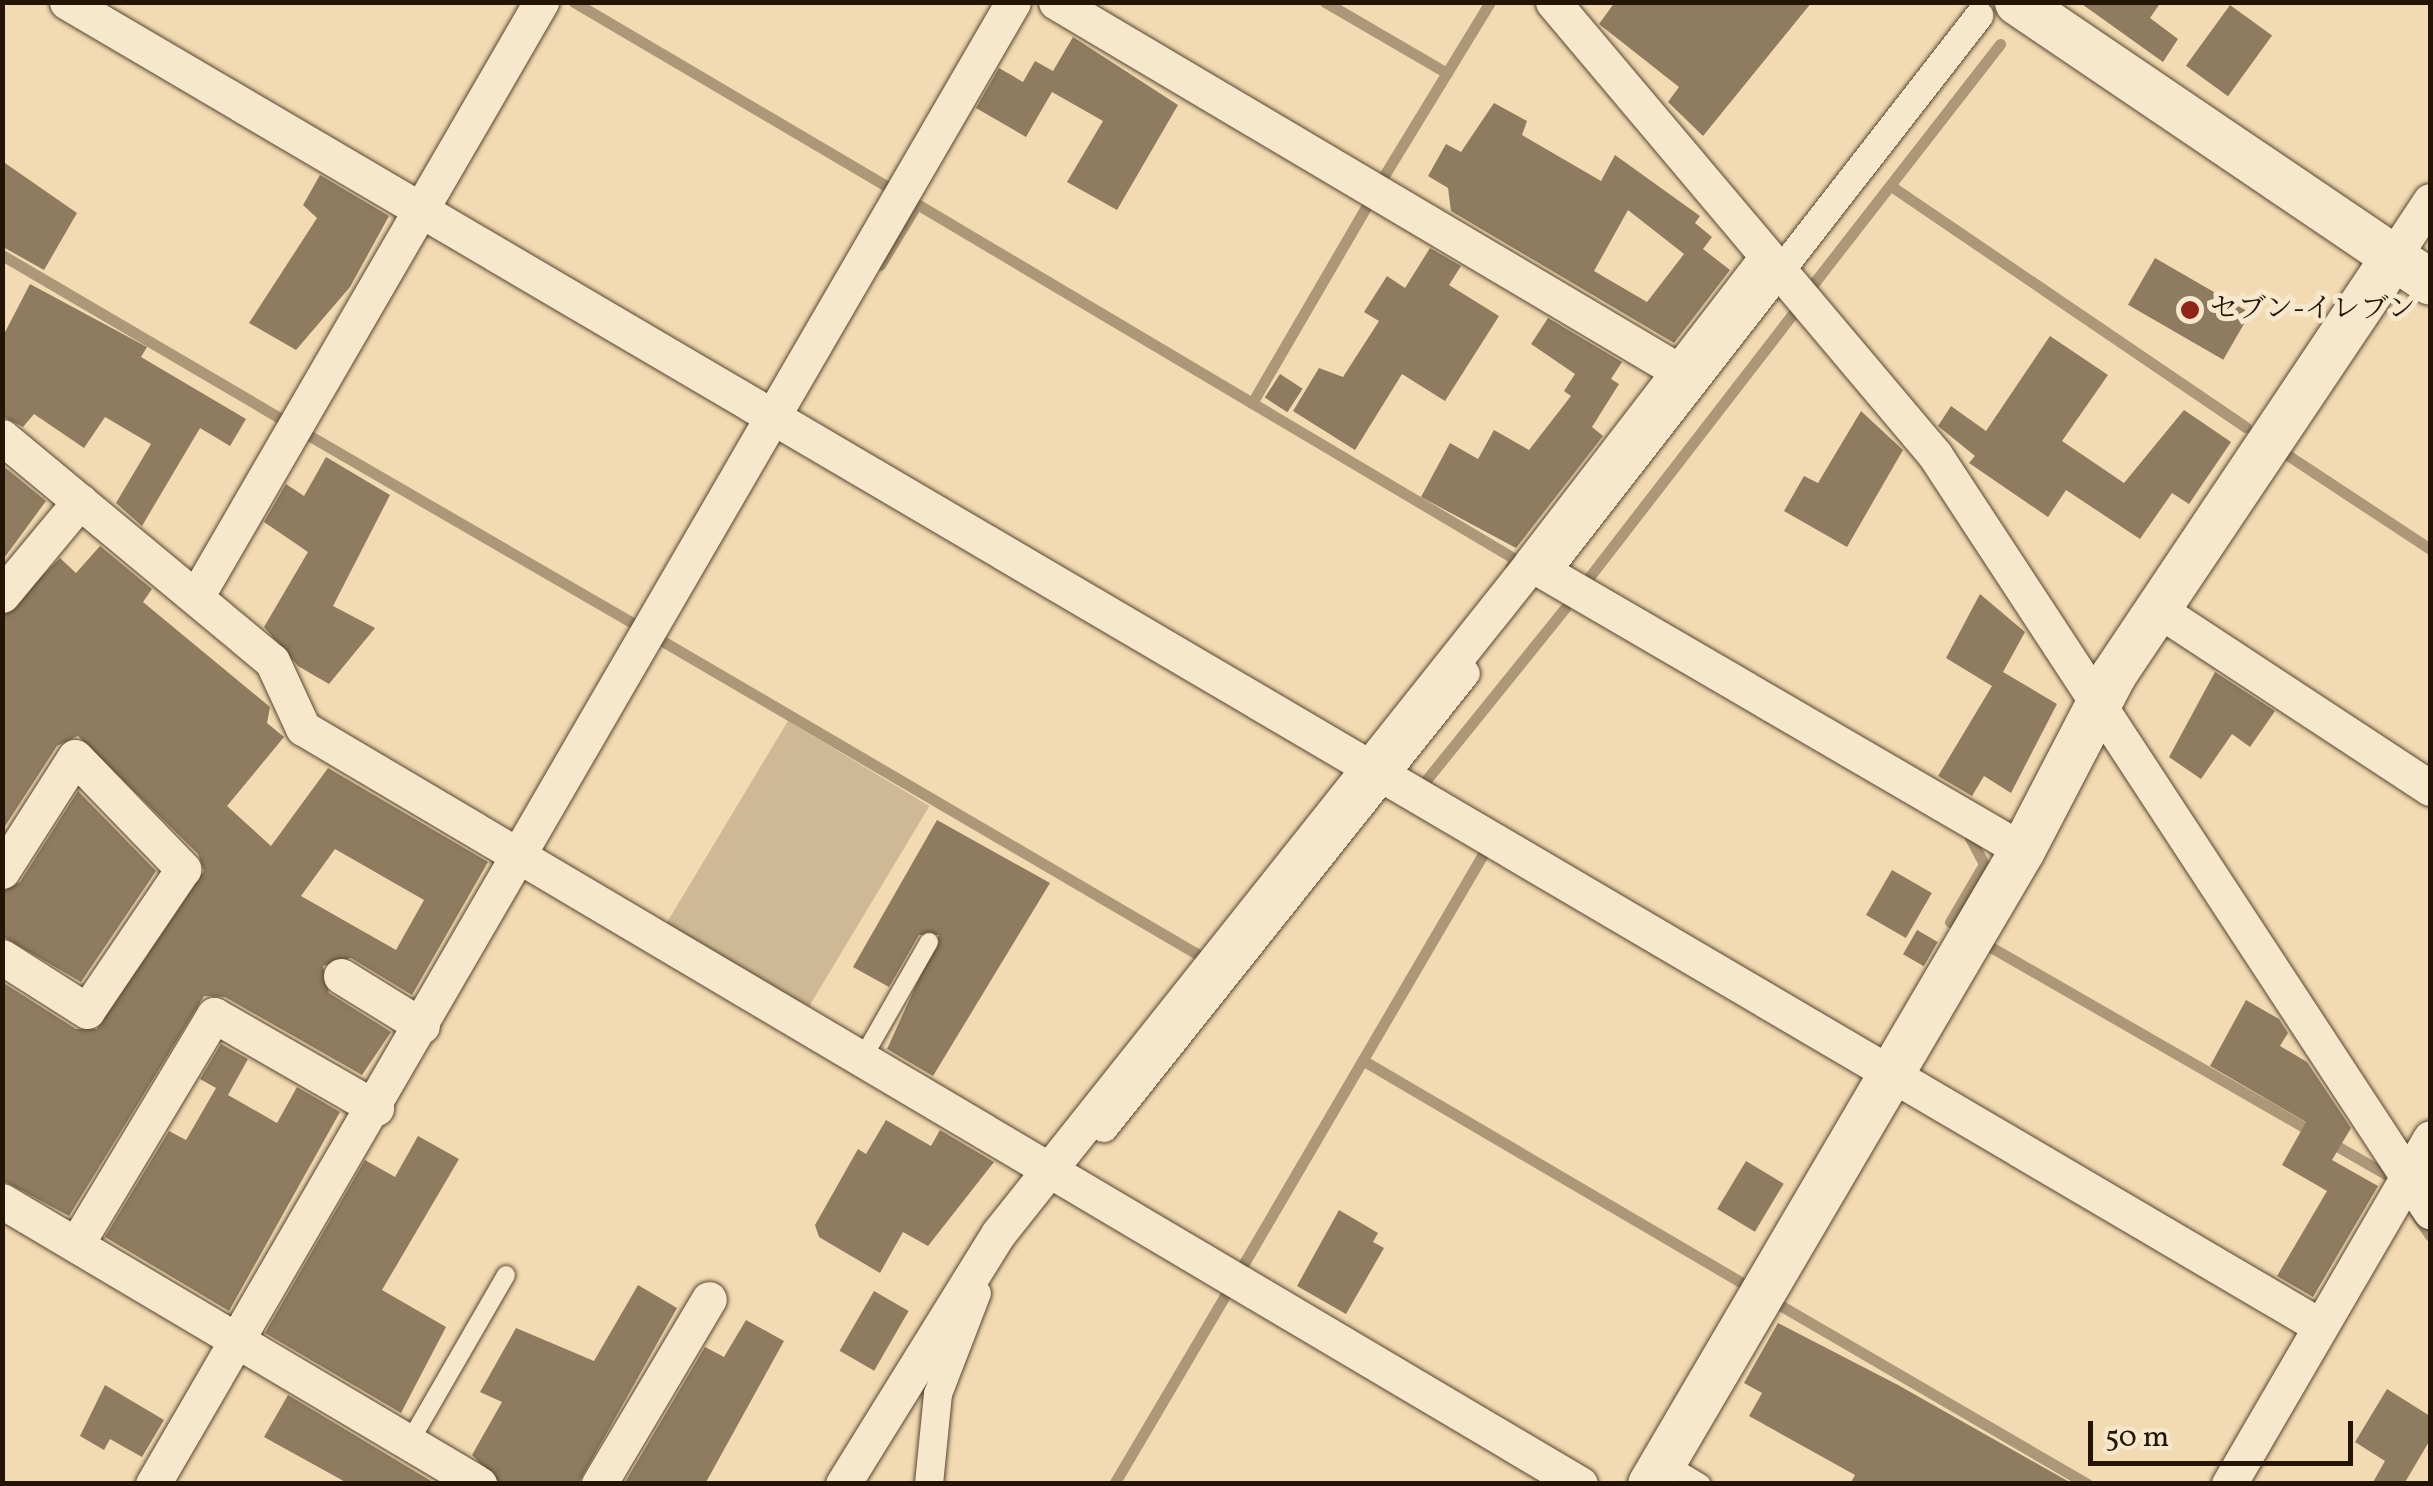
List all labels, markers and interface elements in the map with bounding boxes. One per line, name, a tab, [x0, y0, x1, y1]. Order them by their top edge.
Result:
place label: セブン-イレブン	[2210, 293, 2418, 327]
marker: セブン-イレブン	[2179, 299, 2201, 321]
scale bar	[2093, 1401, 2358, 1463]
text: 50 m	[2105, 1417, 2169, 1459]

